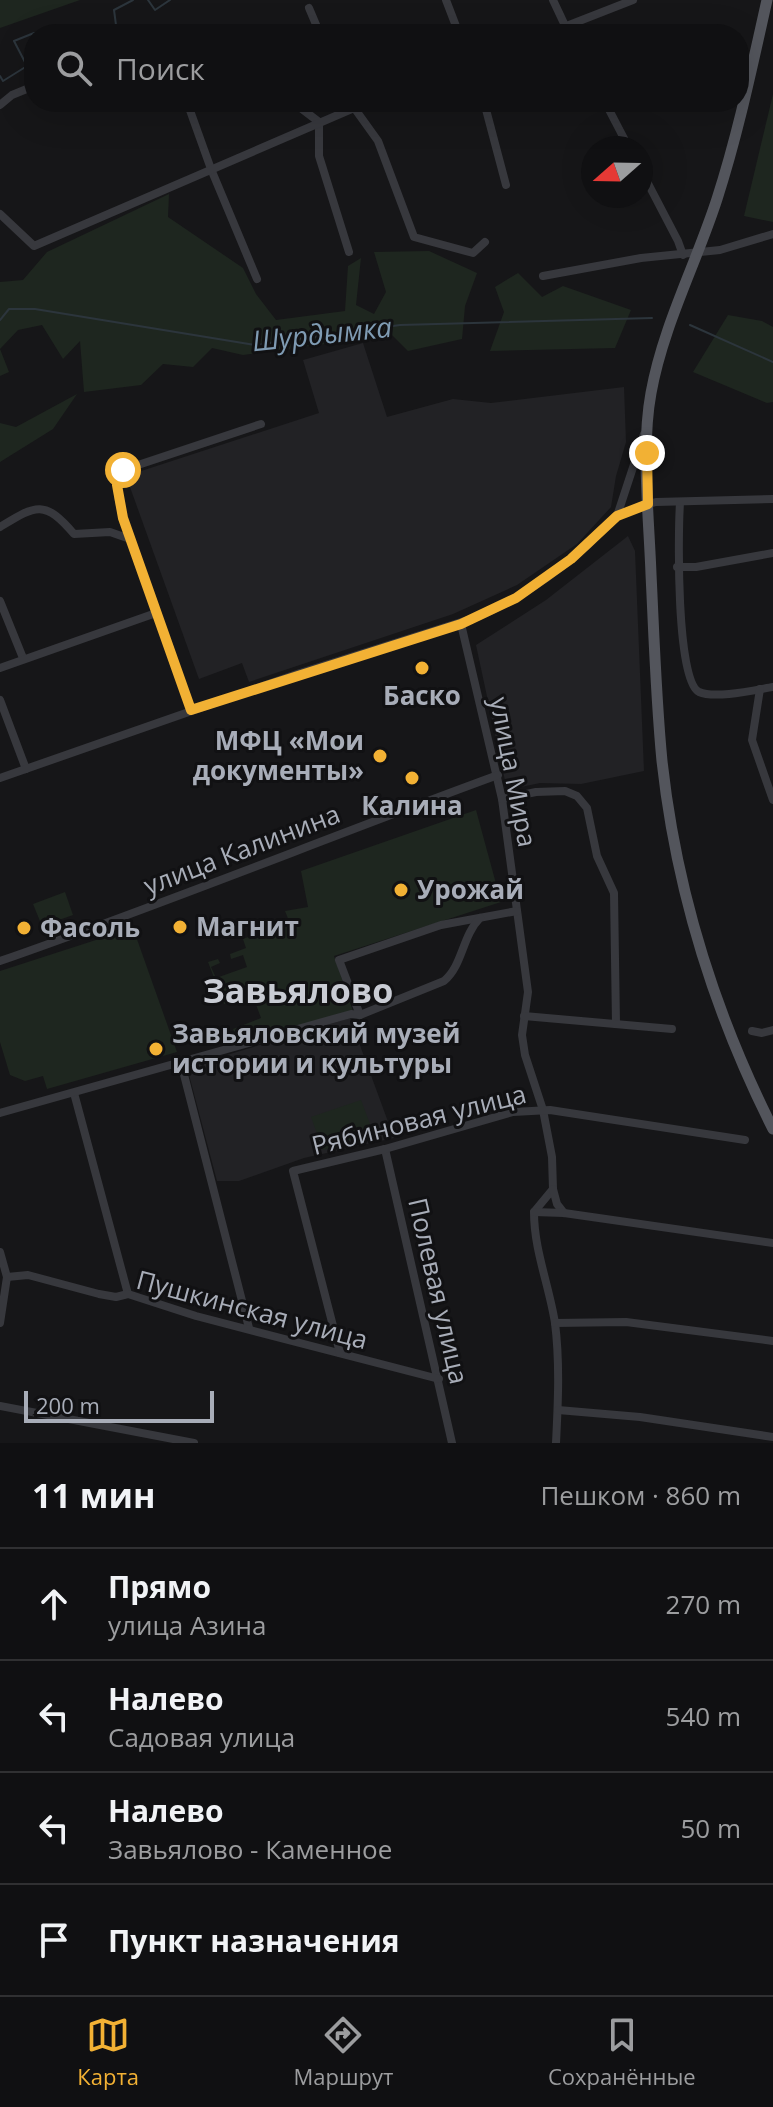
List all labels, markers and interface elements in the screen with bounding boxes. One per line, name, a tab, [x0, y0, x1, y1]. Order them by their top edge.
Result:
search box	[24, 24, 749, 112]
icon: search	[52, 46, 96, 90]
text: Поиск	[116, 48, 205, 89]
north arrow	[581, 136, 653, 208]
water label: Шурдымка	[250, 307, 394, 359]
route end	[629, 435, 665, 471]
route start	[105, 452, 141, 488]
marker: Баско	[413, 659, 431, 677]
place label: Баско	[383, 677, 461, 713]
street label: улица Мира	[482, 694, 546, 850]
place label: МФЦ «Мои документы»	[193, 722, 364, 788]
marker: МФЦ «Мои документы»	[371, 747, 389, 765]
marker: Калина	[403, 769, 421, 787]
place label: Калина	[361, 787, 463, 823]
street label: улица Калинина	[138, 795, 345, 903]
place label: Урожай	[417, 871, 524, 907]
marker: Урожай	[392, 881, 410, 899]
place label: Магнит	[196, 908, 299, 944]
place label: Фасоль	[40, 909, 140, 945]
marker: Магнит	[171, 918, 189, 936]
marker: Фасоль	[15, 919, 33, 937]
district label: Завьялово	[203, 967, 393, 1013]
place label: Завьяловский музей истории и культуры	[172, 1015, 460, 1081]
marker: Завьяловский музей истории и культуры	[147, 1040, 165, 1058]
street label: Рябиновая улица	[308, 1075, 530, 1163]
street label: Полевая улица	[400, 1194, 478, 1387]
street label: Пушкинская улица	[133, 1261, 372, 1357]
scale bar	[24, 1387, 214, 1423]
text: 200 m	[36, 1390, 100, 1420]
text: 11 мин	[32, 1472, 155, 1518]
text: Пешком · 860 m	[540, 1477, 741, 1513]
text: Прямо	[108, 1566, 211, 1607]
icon: ahead	[32, 1582, 76, 1626]
text: 270 m	[666, 1586, 741, 1622]
text: улица Азина	[108, 1607, 266, 1643]
text: Налево	[108, 1678, 224, 1719]
icon: left	[32, 1694, 76, 1738]
text: 540 m	[666, 1698, 741, 1734]
text: Садовая улица	[108, 1719, 295, 1755]
text: Налево	[108, 1790, 224, 1831]
icon: left	[32, 1806, 76, 1850]
text: 50 m	[680, 1810, 741, 1846]
text: Завьялово - Каменное	[108, 1831, 392, 1867]
icon: arrive	[32, 1918, 76, 1962]
text: Пункт назначения	[108, 1920, 400, 1961]
tab: Карта	[77, 2013, 139, 2091]
tab: Маршрут	[294, 2013, 393, 2091]
tab: Сохранённые	[548, 2013, 696, 2091]

